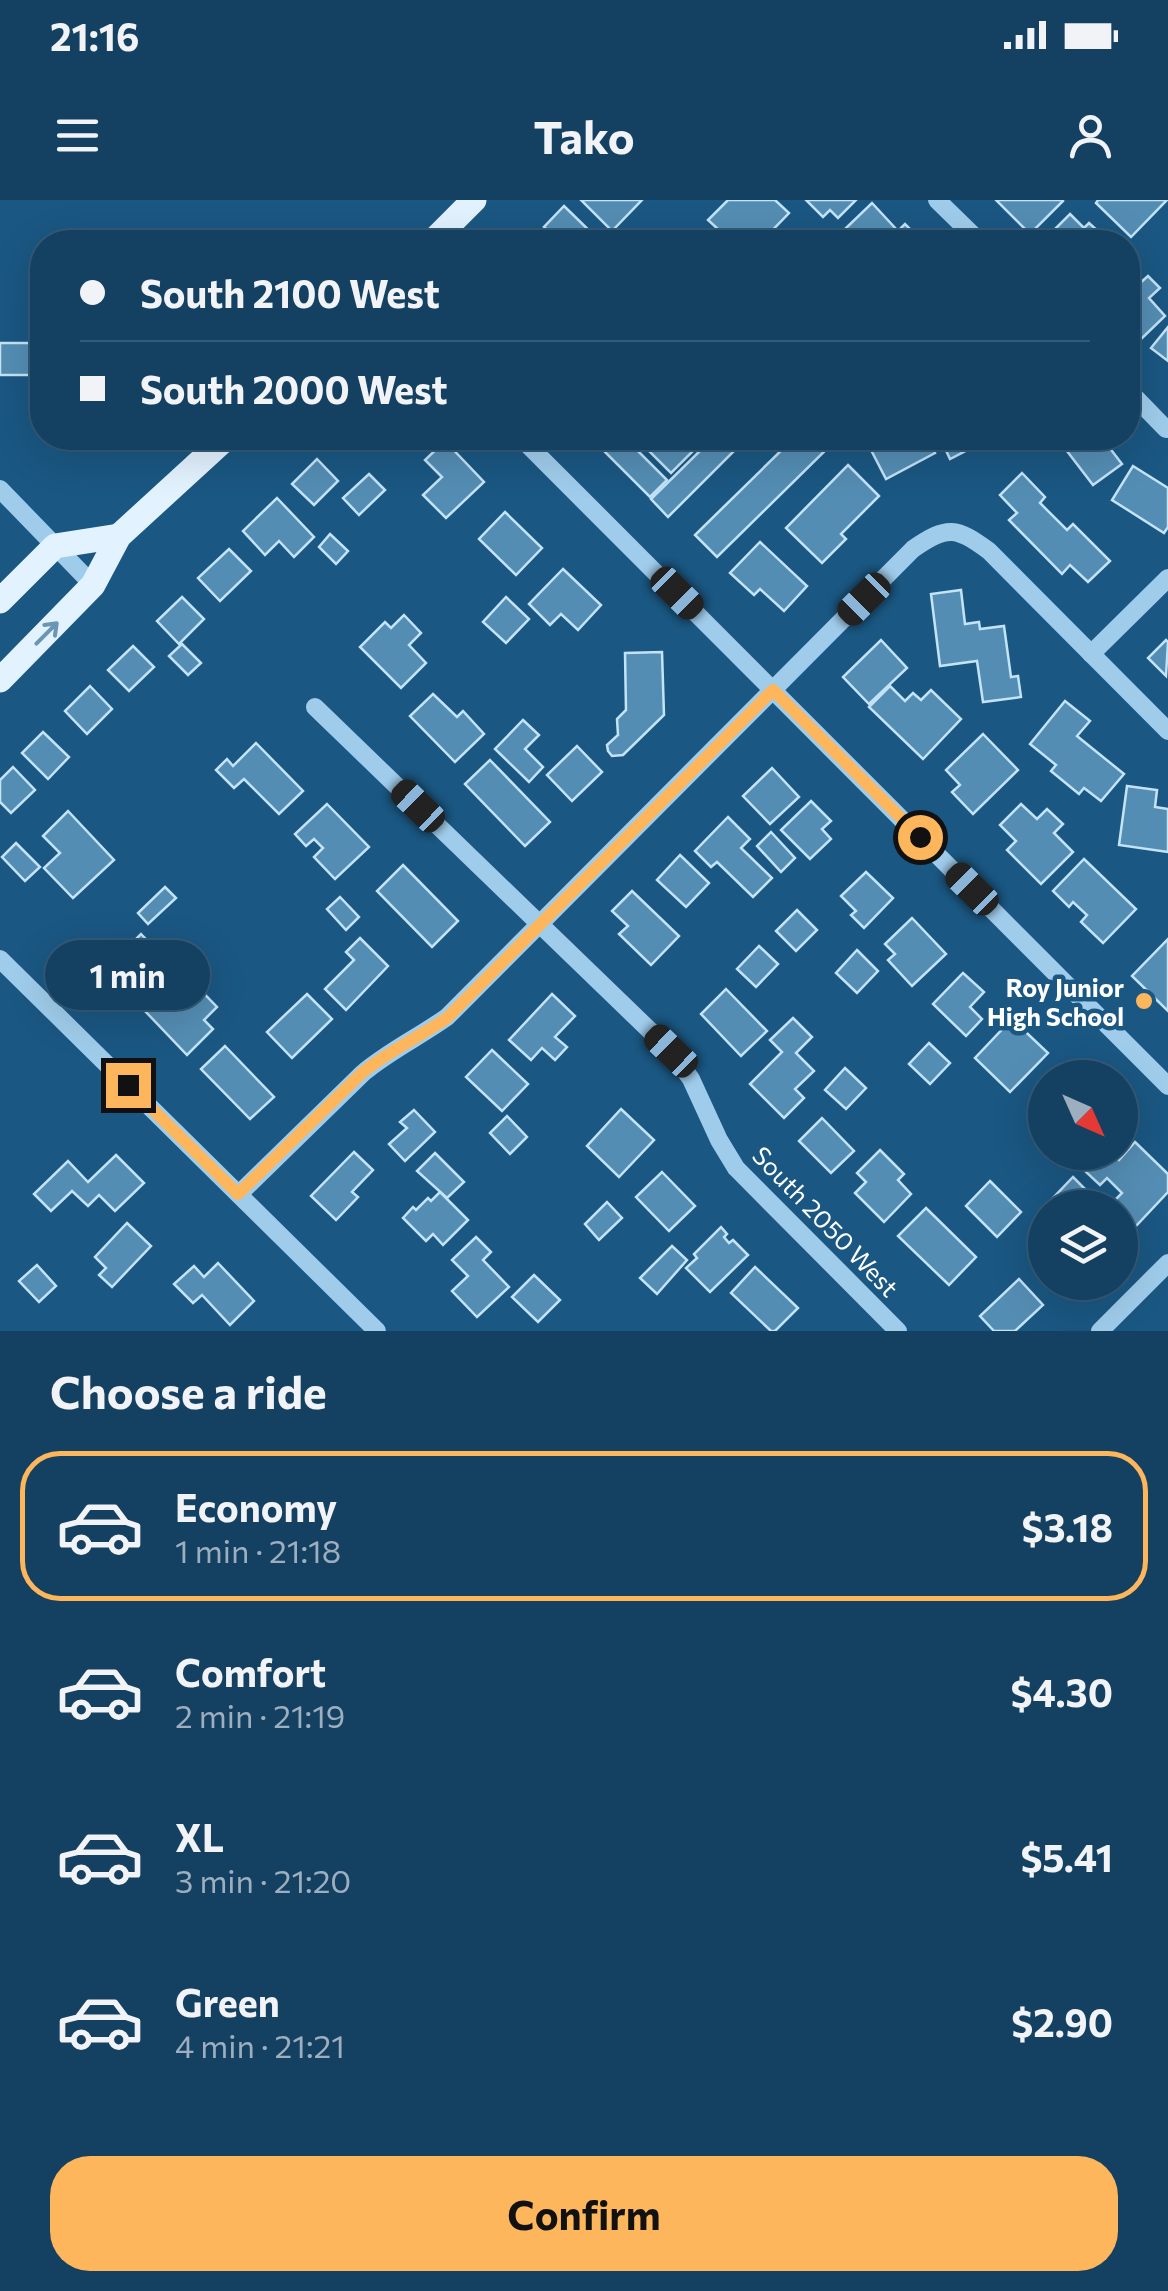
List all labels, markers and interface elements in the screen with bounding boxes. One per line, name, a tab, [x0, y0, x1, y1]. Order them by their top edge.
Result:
text: 21:16	[50, 12, 140, 59]
icon: menu	[50, 108, 105, 163]
text: Tako	[533, 108, 635, 163]
icon: person	[1063, 108, 1118, 163]
text: South 2100 West	[140, 269, 440, 316]
text: South 2000 West	[140, 365, 448, 412]
car	[645, 561, 709, 625]
car	[832, 567, 896, 631]
one-way arrow	[34, 621, 58, 645]
car	[386, 774, 450, 838]
route start	[898, 815, 943, 860]
car	[940, 857, 1004, 921]
callout: 1 min	[46, 940, 210, 1010]
text: 1 min	[90, 955, 165, 995]
place label: Roy Junior High School	[987, 972, 1124, 1031]
marker: Roy Junior High School	[1133, 990, 1155, 1012]
car	[639, 1019, 703, 1083]
north arrow	[1028, 1060, 1138, 1170]
map controls	[1028, 1060, 1138, 1300]
route end	[106, 1063, 151, 1108]
street label: South 2050 West	[747, 1140, 905, 1302]
button: layers	[1028, 1190, 1138, 1300]
text: Choose a ride	[50, 1363, 327, 1418]
icon: car	[55, 1481, 145, 1571]
text: Economy	[175, 1483, 337, 1530]
text: $3.18	[1022, 1503, 1113, 1550]
text: 1 min · 21:18	[175, 1530, 341, 1570]
icon: car	[55, 1646, 145, 1736]
text: Comfort	[175, 1648, 326, 1695]
text: $4.30	[1011, 1668, 1113, 1715]
text: 2 min · 21:19	[175, 1695, 345, 1735]
icon: car	[55, 1811, 145, 1901]
text: XL	[175, 1813, 224, 1860]
text: $5.41	[1020, 1833, 1113, 1880]
text: 3 min · 21:20	[175, 1860, 351, 1900]
icon: car	[55, 1976, 145, 2066]
text: Green	[175, 1978, 280, 2025]
text: $2.90	[1011, 1998, 1113, 2045]
text: 4 min · 21:21	[175, 2025, 345, 2065]
button: Confirm	[50, 2156, 1118, 2271]

